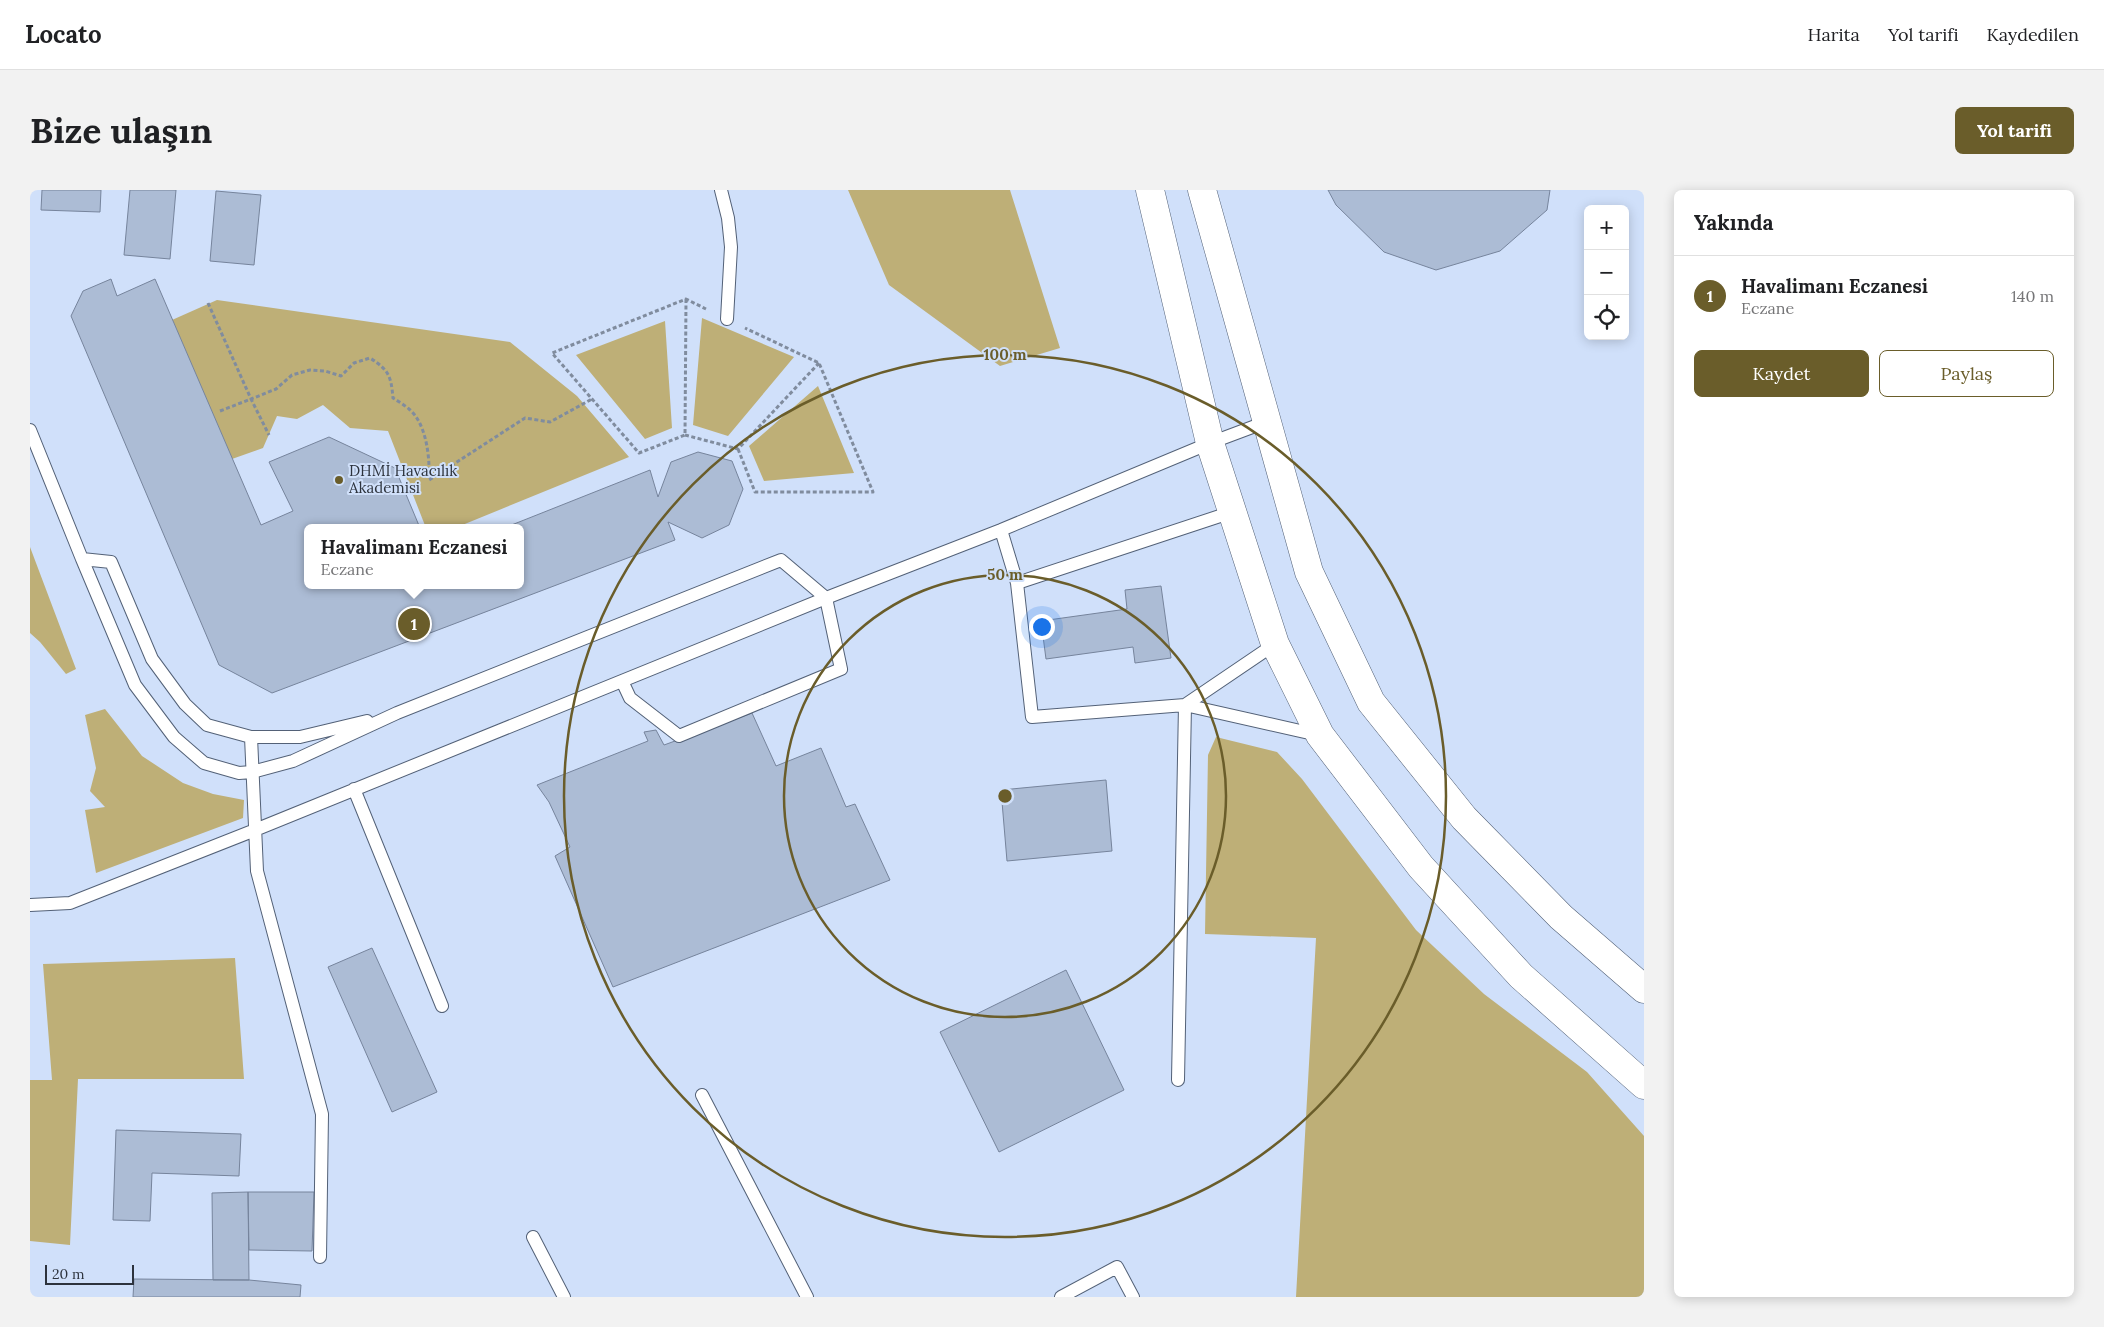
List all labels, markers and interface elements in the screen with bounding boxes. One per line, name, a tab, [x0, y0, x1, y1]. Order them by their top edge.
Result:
text: Locato	[25, 19, 102, 50]
text: Harita	[1808, 23, 1860, 46]
text: Yol tarifi	[1888, 23, 1958, 46]
text: Kaydedilen	[1986, 23, 2079, 46]
button: Yol tarifi	[1955, 107, 2074, 154]
text: Bize ulaşın	[30, 108, 212, 153]
map controls	[1584, 205, 1629, 340]
button: +	[1584, 205, 1629, 250]
text: Yakında	[1694, 209, 1774, 236]
button: −	[1584, 250, 1629, 295]
text: Havalimanı Eczanesi	[1741, 274, 1928, 298]
text: 1	[1707, 286, 1713, 306]
text: 140 m	[2011, 286, 2054, 306]
button: locate	[1584, 295, 1629, 340]
text: Eczane	[1741, 298, 1794, 318]
text: 100 m	[984, 345, 1027, 364]
button: Kaydet	[1694, 350, 1869, 397]
button: Paylaş	[1879, 350, 2054, 397]
place label: DHMİ Havacılık Akademisi	[348, 461, 457, 497]
marker: DHMİ Havacılık Akademisi	[333, 474, 345, 486]
popup	[304, 524, 524, 589]
text: Havalimanı Eczanesi	[321, 535, 507, 559]
text: Eczane	[321, 559, 374, 579]
text: 50 m	[987, 565, 1023, 584]
pin: 1	[398, 605, 430, 643]
your location	[1029, 614, 1055, 640]
centre of rings	[996, 787, 1014, 805]
scale bar	[45, 1262, 134, 1285]
text: 20 m	[52, 1265, 84, 1283]

